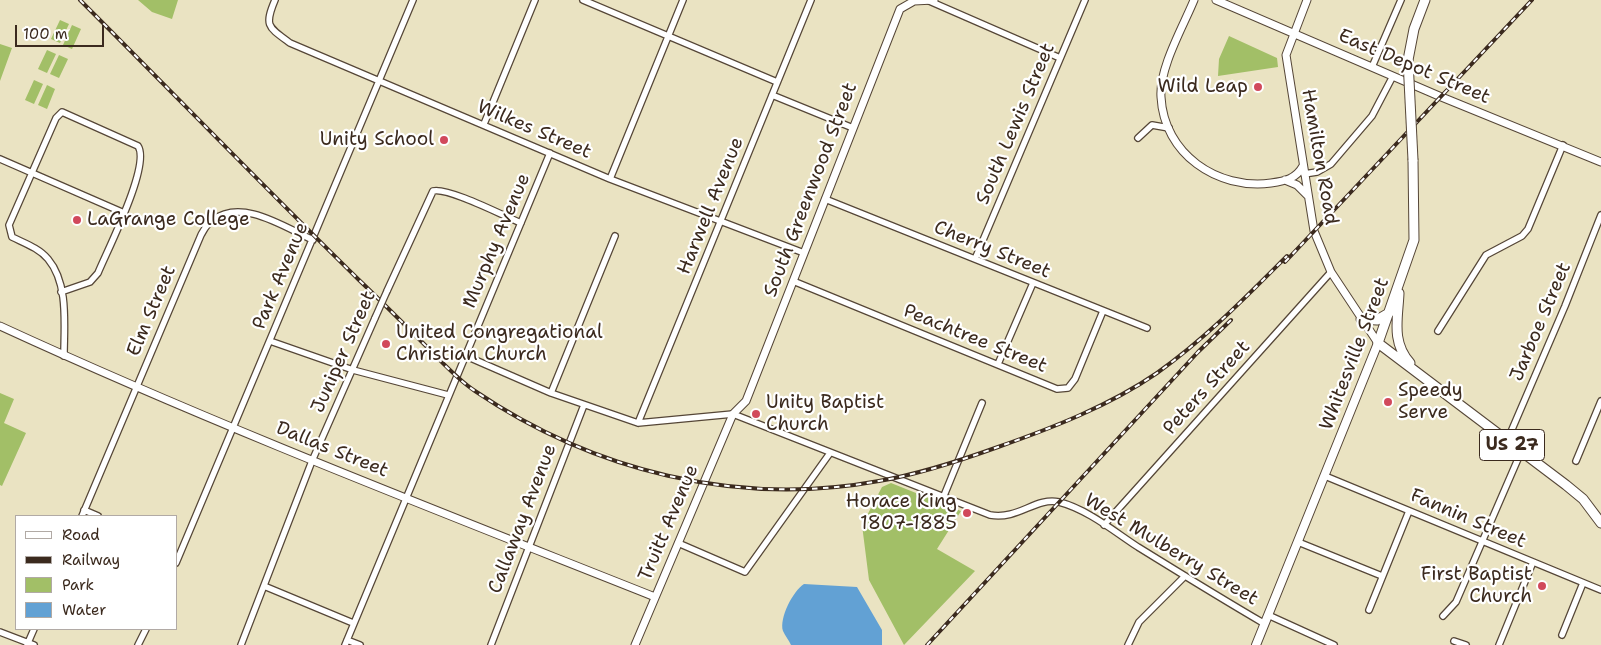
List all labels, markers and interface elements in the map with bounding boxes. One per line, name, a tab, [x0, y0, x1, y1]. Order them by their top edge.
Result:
scale bar	[18, 15, 106, 47]
text: 100 m	[23, 24, 68, 44]
street label: East Depot Street	[1335, 25, 1493, 109]
street label: South Lewis Street	[972, 40, 1060, 208]
place label: Wild Leap	[1158, 76, 1248, 98]
street label: South Greenwood Street	[760, 80, 862, 300]
marker: Wild Leap	[1252, 81, 1264, 93]
street label: Hamilton Road	[1296, 87, 1342, 227]
street label: Wilkes Street	[474, 96, 594, 164]
place label: Unity School	[320, 129, 434, 151]
marker: Unity School	[438, 134, 450, 146]
street label: Harwell Avenue	[673, 134, 749, 278]
street label: Murphy Avenue	[458, 170, 536, 312]
place label: LaGrange College	[87, 209, 250, 231]
marker: LaGrange College	[71, 214, 83, 226]
street label: Cherry Street	[930, 216, 1054, 284]
street label: Park Avenue	[248, 219, 314, 333]
street label: Jarboe Street	[1506, 259, 1576, 385]
street label: Elm Street	[123, 262, 181, 360]
street label: Whitesville Street	[1315, 275, 1395, 433]
street label: Juniper Street	[307, 287, 381, 417]
street label: Peachtree Street	[900, 300, 1050, 378]
place label: United Congregational Christian Church	[396, 322, 603, 366]
street label: Peters Street	[1159, 336, 1255, 440]
marker: United Congregational Christian Church	[380, 338, 392, 350]
place label: Speedy Serve	[1398, 380, 1463, 424]
place label: Unity Baptist Church	[766, 392, 884, 436]
marker: Speedy Serve	[1382, 396, 1394, 408]
marker: Unity Baptist Church	[750, 408, 762, 420]
street label: Dallas Street	[273, 417, 391, 483]
road number: US 27	[1480, 430, 1544, 460]
street label: Callaway Avenue	[484, 441, 562, 597]
street label: Truitt Avenue	[634, 461, 704, 585]
street label: Fannin Street	[1407, 484, 1529, 554]
street label: West Mulberry Street	[1080, 489, 1262, 611]
place label: Horace King 1807-1885	[846, 491, 957, 535]
marker: Horace King 1807-1885	[961, 507, 973, 519]
legend	[15, 515, 178, 630]
text: Road	[62, 525, 100, 545]
text: Railway	[62, 550, 120, 570]
place label: First Baptist Church	[1421, 564, 1532, 608]
text: Park	[62, 575, 94, 595]
marker: First Baptist Church	[1536, 580, 1548, 592]
text: Water	[62, 600, 106, 620]

